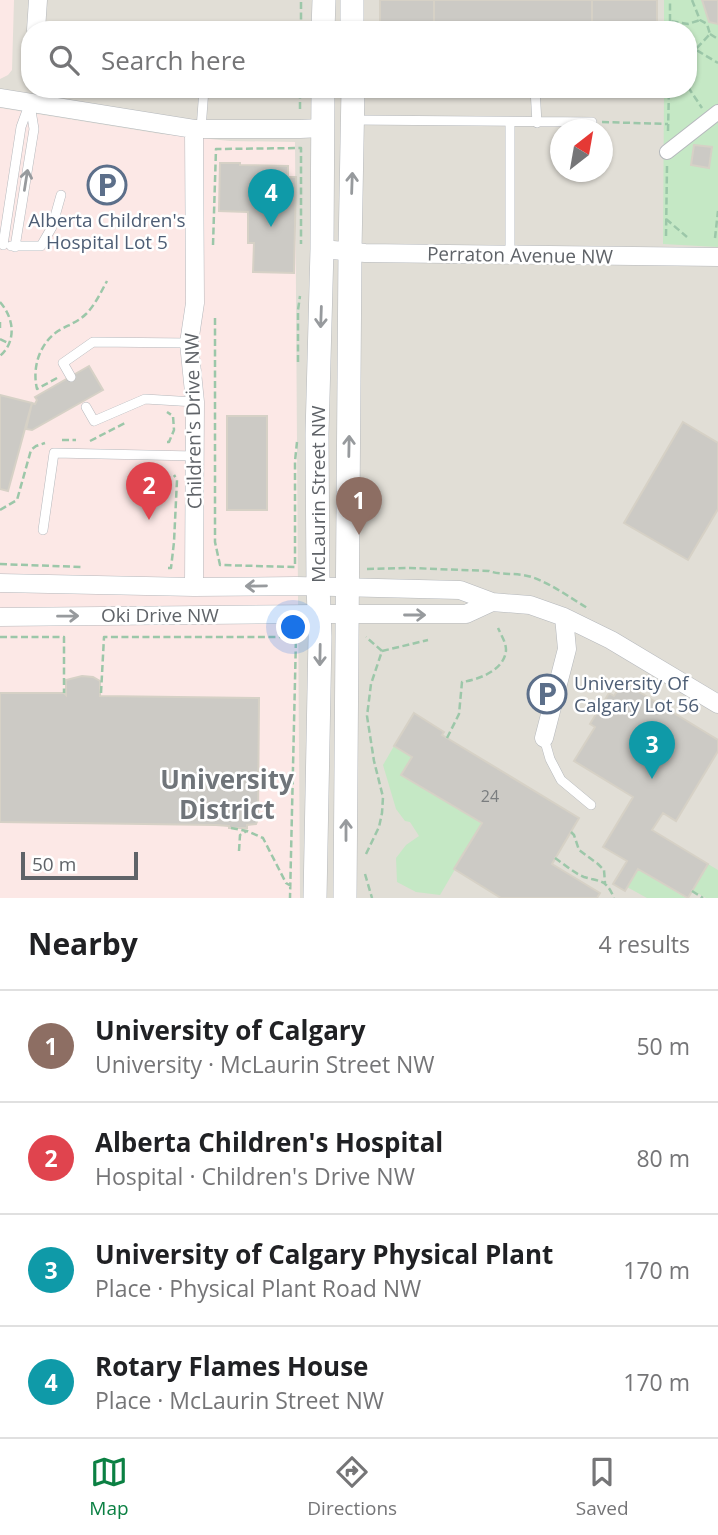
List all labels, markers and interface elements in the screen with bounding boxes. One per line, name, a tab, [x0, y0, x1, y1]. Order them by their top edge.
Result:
search box	[21, 21, 697, 98]
icon: search	[45, 41, 83, 79]
text: Search here	[101, 42, 246, 78]
north arrow	[550, 119, 613, 182]
parking icon: Alberta Children's Hospital Lot 5	[86, 164, 128, 206]
one-way arrow	[19, 169, 32, 191]
pin: 4	[248, 169, 294, 227]
one-way arrow	[345, 172, 358, 195]
place label: Alberta Children's Hospital Lot 5	[28, 207, 186, 255]
street label: Perraton Avenue NW	[427, 240, 614, 270]
one-way arrow	[314, 306, 327, 329]
street label: Children's Drive NW	[178, 332, 208, 509]
street label: McLaurin Street NW	[305, 405, 331, 583]
one-way arrow	[342, 435, 356, 458]
pin: 2	[126, 462, 172, 520]
pin: 1	[336, 477, 382, 535]
one-way arrow	[245, 580, 268, 593]
street label: Oki Drive NW	[101, 602, 219, 628]
one-way arrow	[403, 608, 426, 622]
one-way arrow	[56, 609, 79, 623]
your location	[276, 610, 310, 644]
one-way arrow	[313, 643, 326, 666]
place label: University Of Calgary Lot 56	[574, 670, 699, 718]
parking icon: University Of Calgary Lot 56	[526, 673, 568, 715]
pin: 3	[629, 721, 675, 779]
district label: University District	[160, 761, 294, 827]
house number: 24	[481, 785, 499, 807]
one-way arrow	[339, 819, 353, 842]
scale bar	[21, 849, 138, 881]
text: 50 m	[32, 851, 76, 877]
text: Nearby	[28, 923, 138, 964]
text: 4 results	[599, 928, 690, 960]
text: University of Calgary	[95, 1012, 365, 1048]
text: 1	[44, 1030, 58, 1062]
text: 50 m	[636, 1030, 690, 1062]
text: University · McLaurin Street NW	[95, 1048, 435, 1080]
text: Alberta Children's Hospital	[95, 1124, 443, 1160]
text: 2	[44, 1142, 58, 1174]
text: 80 m	[636, 1142, 690, 1174]
text: Hospital · Children's Drive NW	[95, 1160, 415, 1192]
text: University of Calgary Physical Plant	[95, 1236, 553, 1272]
text: 3	[44, 1254, 58, 1286]
text: 170 m	[623, 1254, 690, 1286]
text: Place · Physical Plant Road NW	[95, 1272, 421, 1304]
text: Rotary Flames House	[95, 1348, 368, 1384]
text: 4	[44, 1366, 58, 1398]
text: 170 m	[623, 1366, 690, 1398]
text: Place · McLaurin Street NW	[95, 1384, 384, 1416]
tab: Map	[89, 1453, 129, 1521]
tab: Directions	[307, 1453, 397, 1521]
tab: Saved	[576, 1453, 629, 1521]

